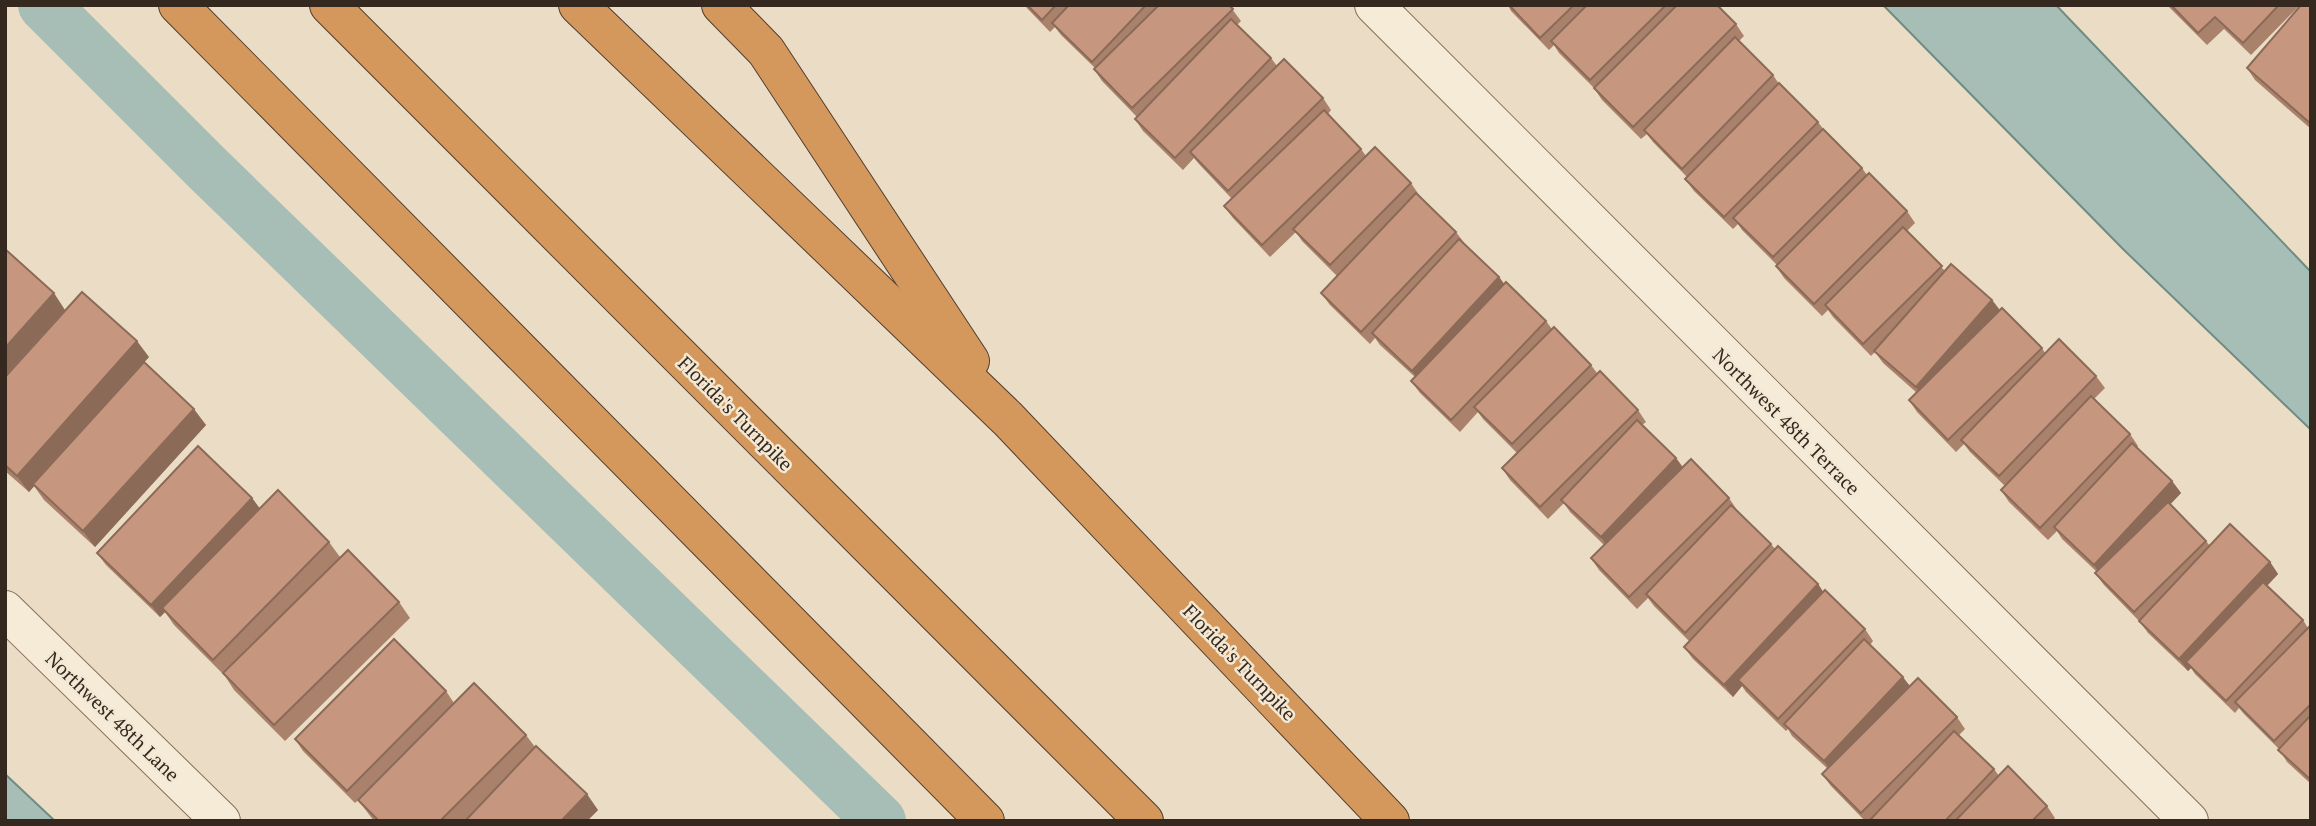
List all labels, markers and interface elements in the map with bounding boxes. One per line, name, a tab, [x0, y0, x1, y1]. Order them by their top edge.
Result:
street label: Northwest 48th Terrace	[1708, 342, 1866, 500]
street label: Florida's Turnpike	[673, 350, 799, 476]
street label: Florida's Turnpike	[1178, 598, 1302, 726]
street label: Northwest 48th Lane	[41, 646, 185, 786]

